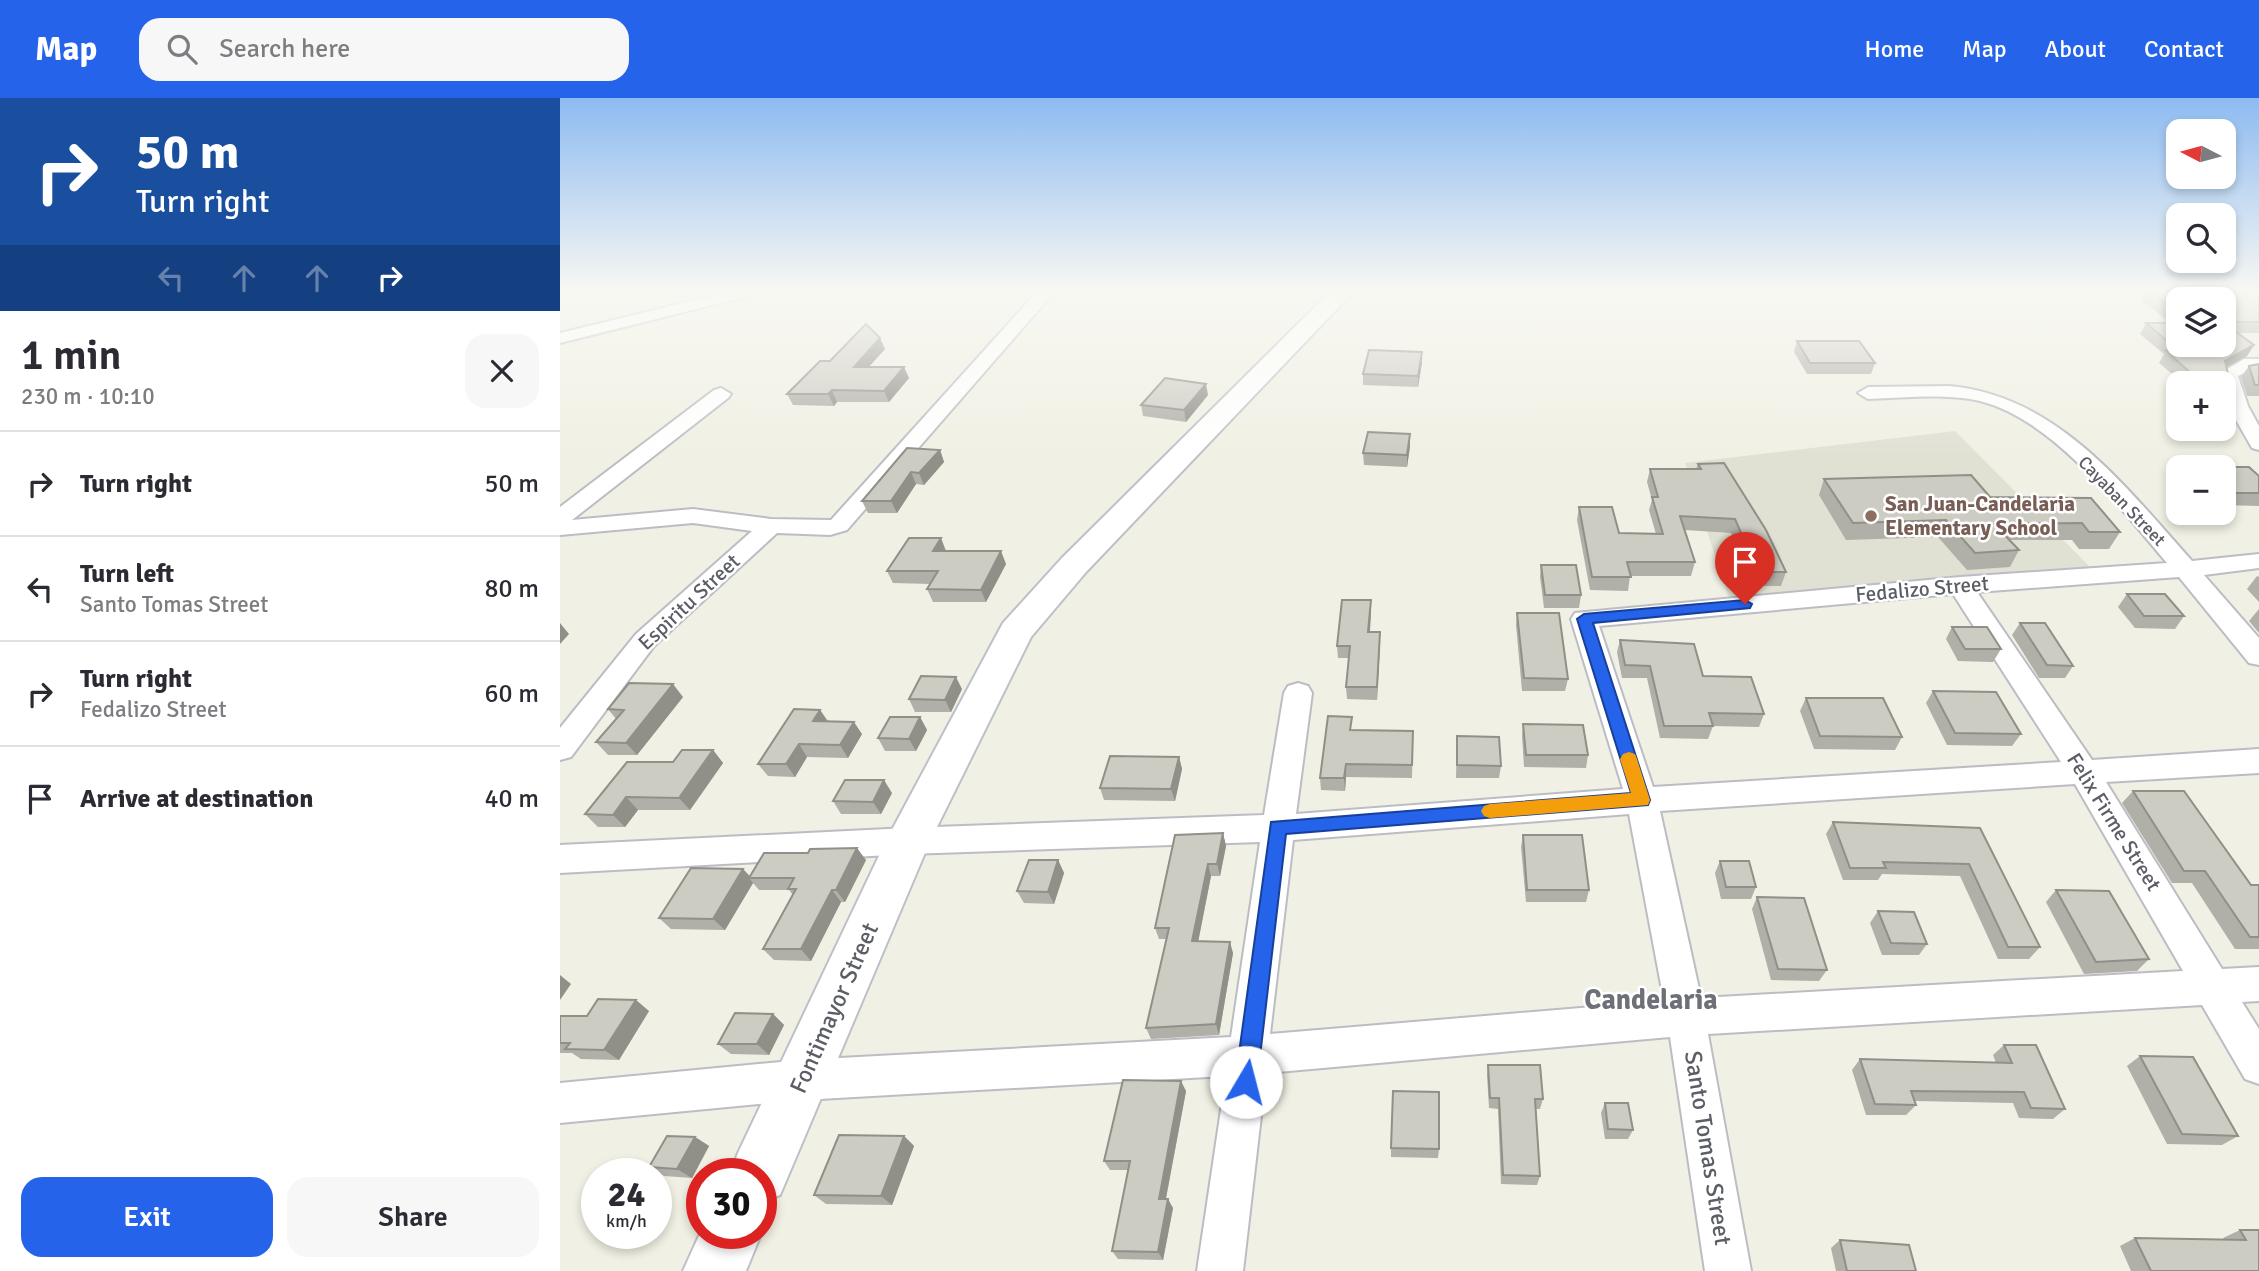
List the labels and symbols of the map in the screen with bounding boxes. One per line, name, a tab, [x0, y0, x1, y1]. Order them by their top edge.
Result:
north arrow	[2166, 119, 2236, 189]
street label: Cayaban Street	[2074, 452, 2170, 550]
place label: San Juan-Candelaria Elementary School	[1885, 491, 2075, 541]
marker: San Juan-Candelaria Elementary School	[1863, 508, 1879, 524]
pin	[1715, 532, 1775, 604]
street label: Espiritu Street	[633, 548, 745, 656]
street label: Fedalizo Street	[1854, 570, 1990, 608]
street label: Felix Firme Street	[2061, 748, 2167, 896]
street label: Fontimayor Street	[783, 918, 885, 1098]
district label: Candelaria	[1584, 983, 1718, 1017]
position arrow	[1209, 1045, 1283, 1119]
street label: Santo Tomas Street	[1678, 1049, 1738, 1247]
speed limit sign: 30	[686, 1158, 777, 1249]

